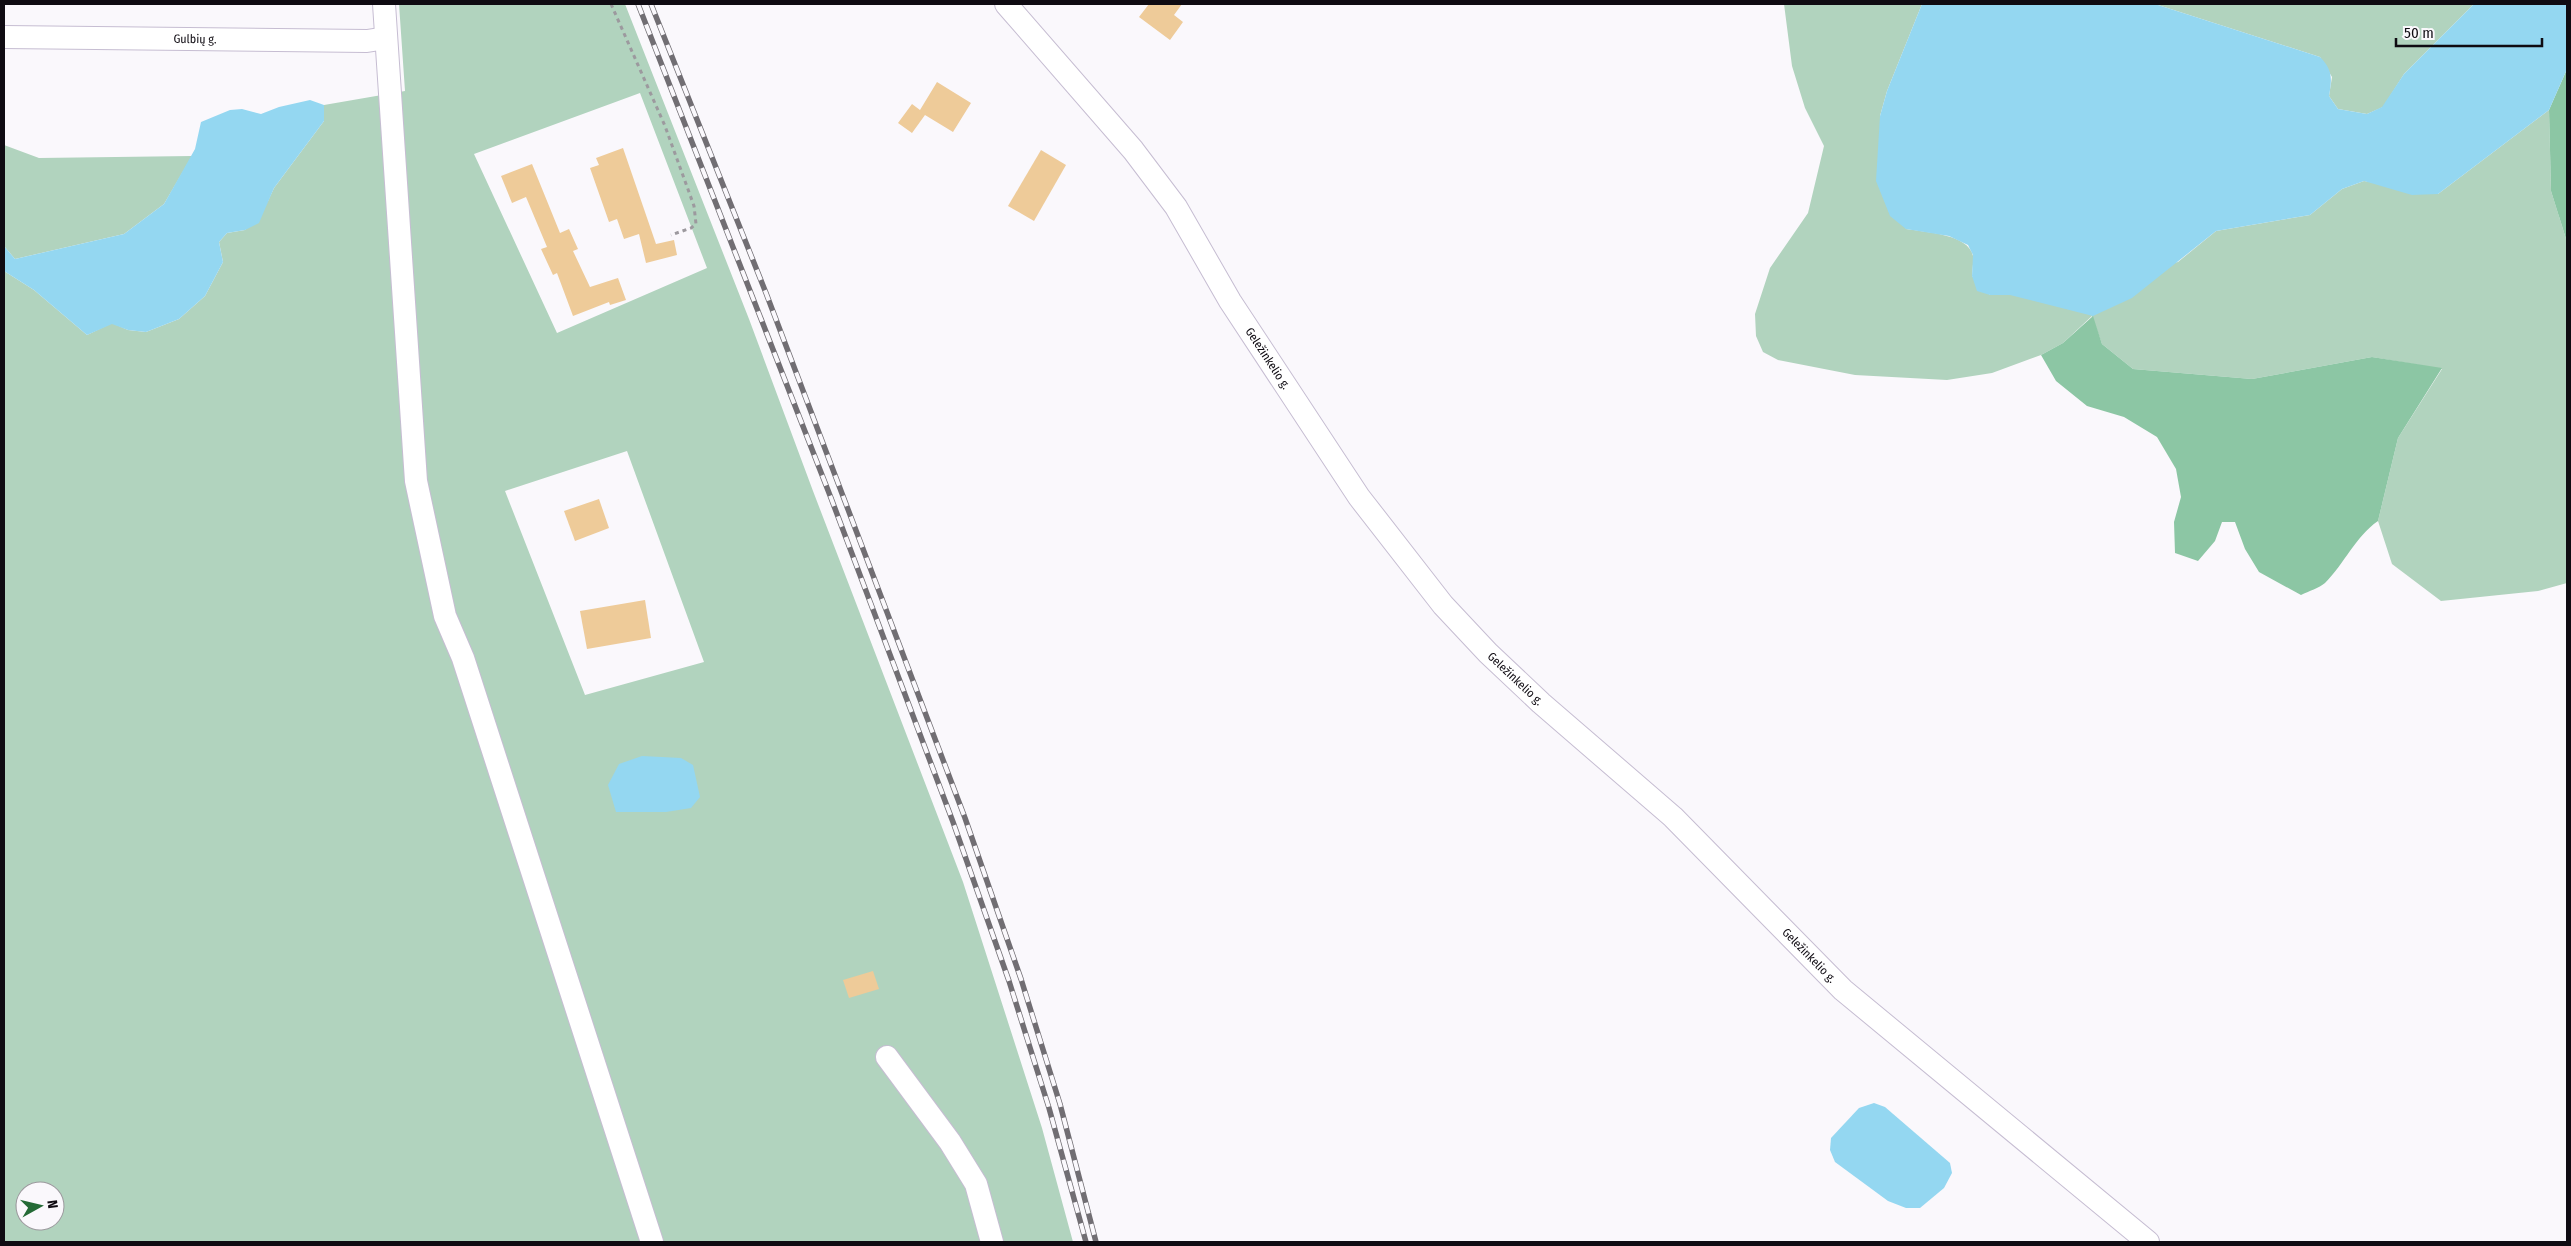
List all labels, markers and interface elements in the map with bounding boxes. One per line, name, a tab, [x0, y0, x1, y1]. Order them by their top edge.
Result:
scale bar	[2396, 15, 2542, 47]
text: 50 m	[2404, 24, 2434, 42]
street label: Gulbių g.	[173, 32, 217, 46]
street label: Geležinkelio g.	[1242, 325, 1293, 392]
street label: Geležinkelio g.	[1485, 649, 1546, 708]
street label: Geležinkelio g.	[1779, 925, 1839, 986]
north arrow	[15, 1181, 65, 1231]
text: N	[43, 1199, 61, 1210]

